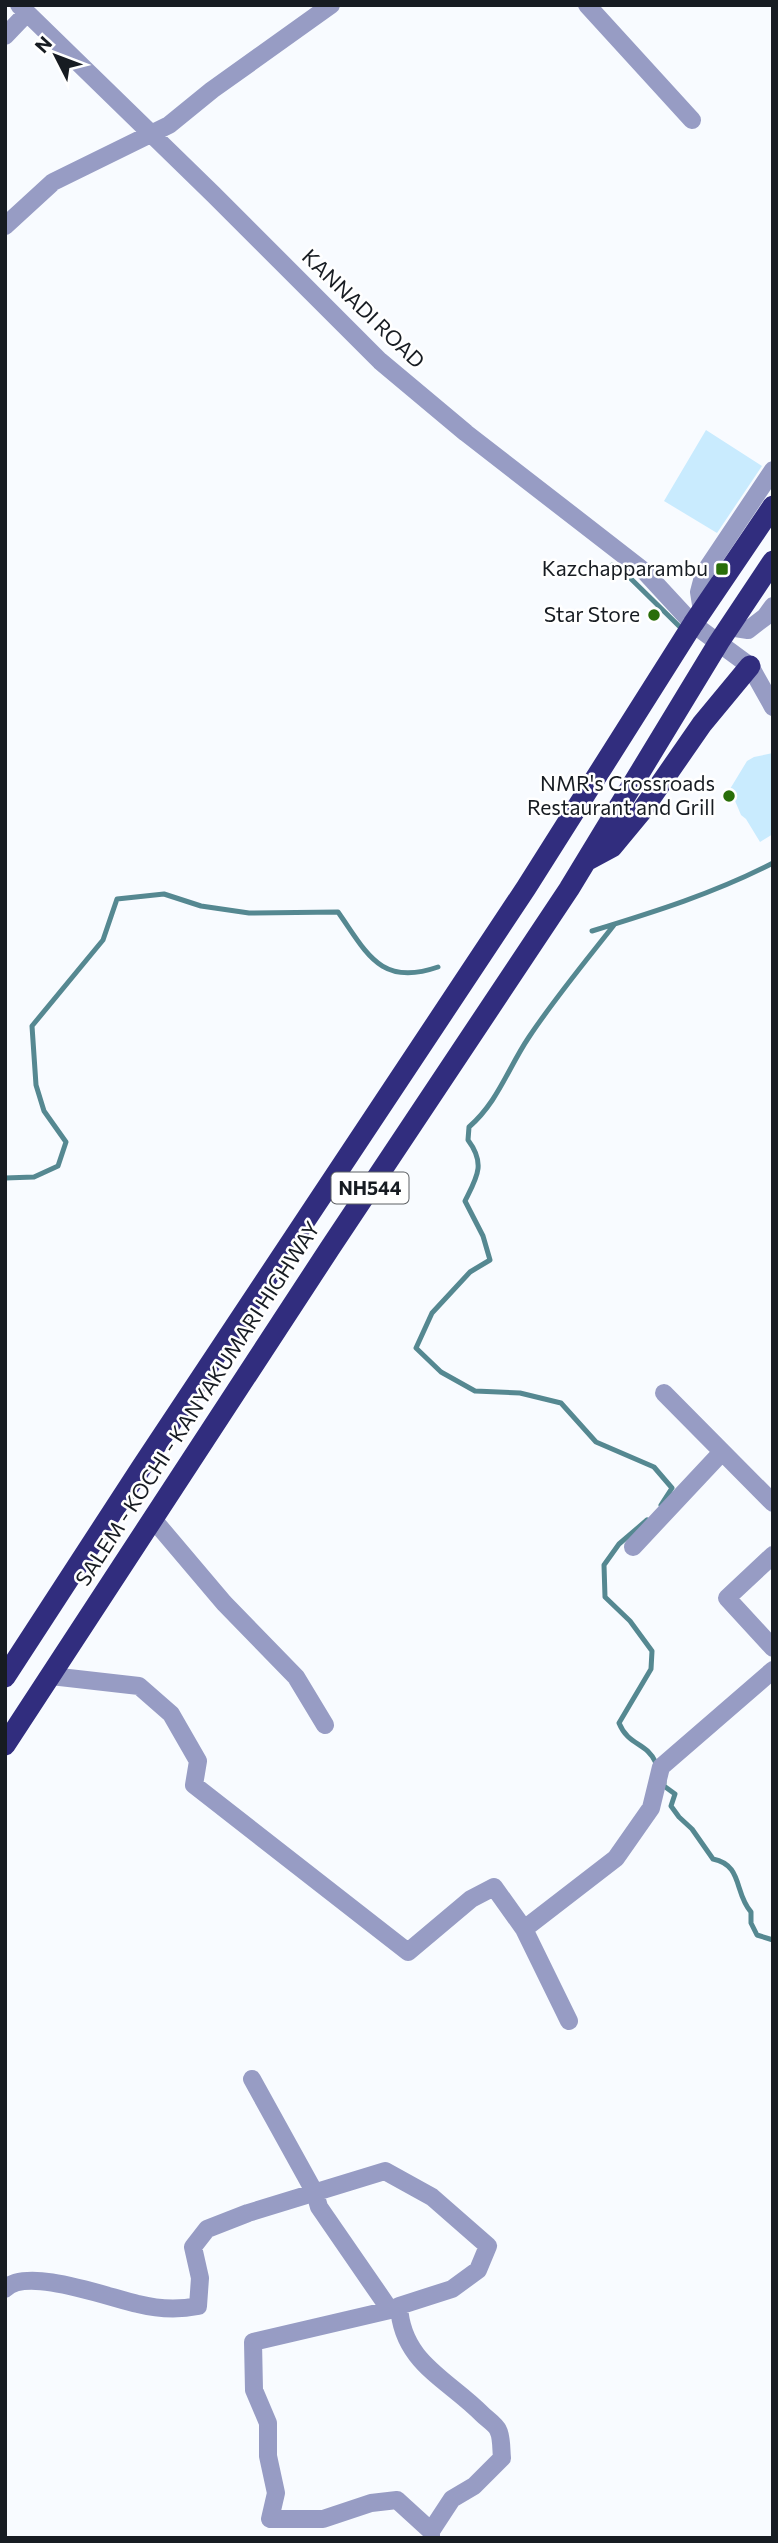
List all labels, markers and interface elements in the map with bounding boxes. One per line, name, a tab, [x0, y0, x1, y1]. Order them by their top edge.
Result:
north arrow	[21, 21, 91, 91]
text: N	[30, 31, 56, 57]
street label: KANNADI ROAD	[298, 243, 430, 373]
place label: Kazchapparambu	[542, 555, 708, 580]
marker: Kazchapparambu	[714, 561, 730, 577]
place label: Star Store	[544, 601, 640, 626]
marker: Star Store	[646, 607, 662, 623]
place label: NMR's Crossroads Restaurant and Grill	[527, 770, 715, 819]
marker: NMR's Crossroads Restaurant and Grill	[721, 788, 737, 804]
road number: NH544	[332, 1172, 408, 1204]
street label: SALEM - KOCHI - KANYAKUMARI HIGHWAY	[69, 1216, 324, 1590]

